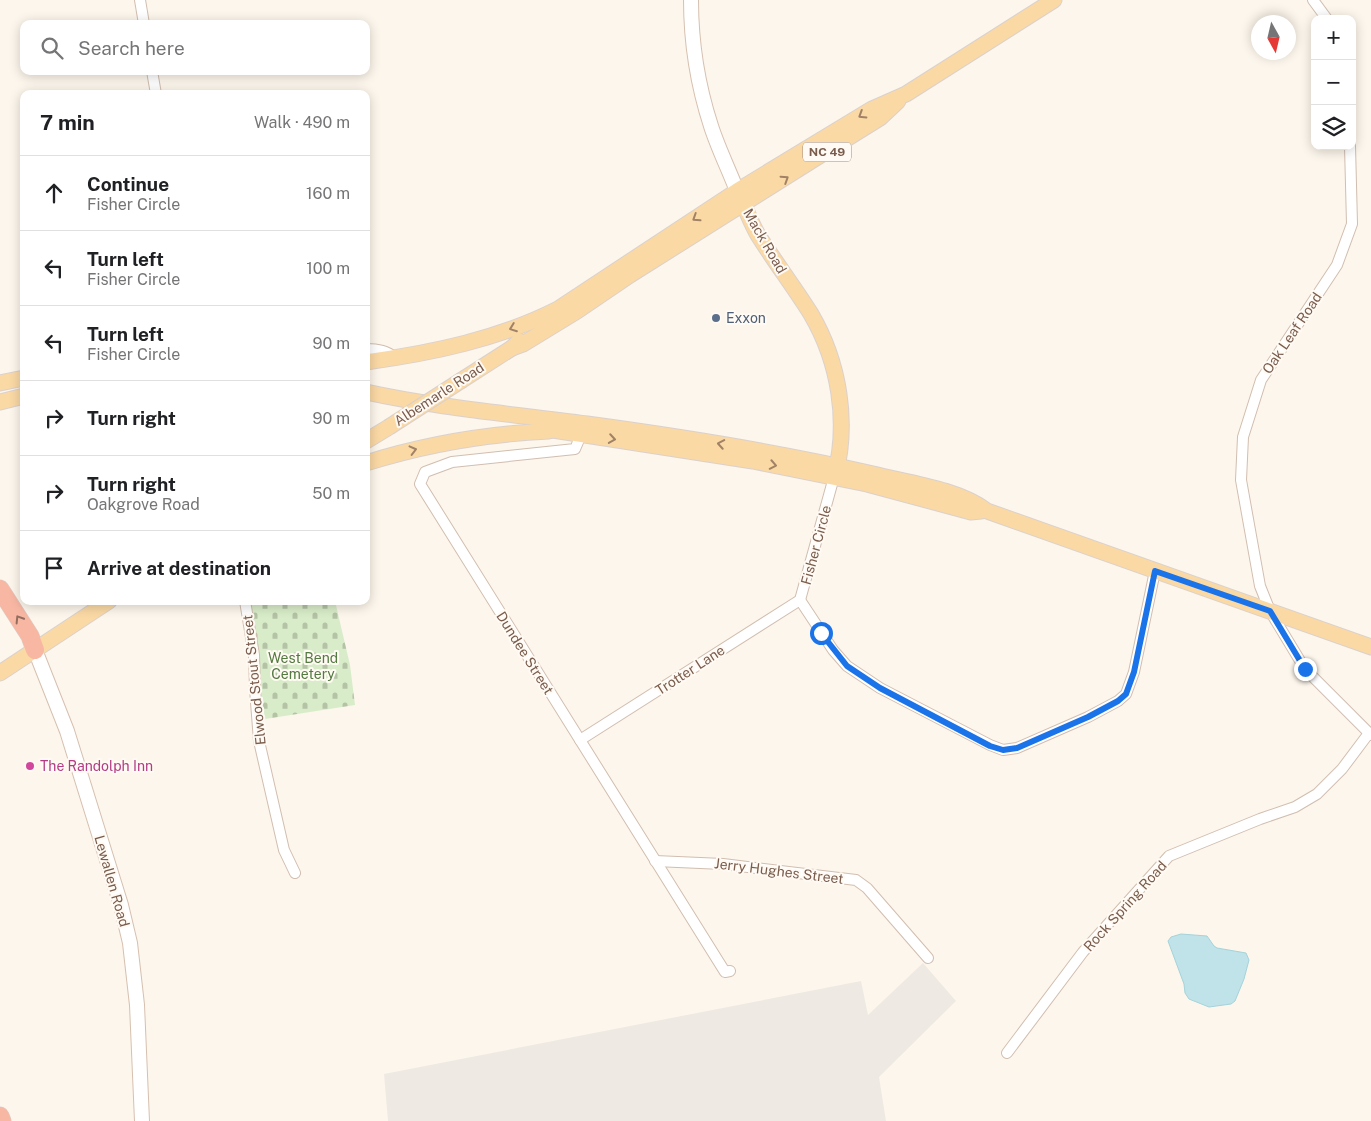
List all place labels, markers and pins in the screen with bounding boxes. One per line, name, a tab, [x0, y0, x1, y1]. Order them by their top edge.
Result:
place label: Exxon	[726, 310, 766, 326]
marker: Exxon	[710, 312, 722, 324]
place label: The Randolph Inn	[40, 758, 153, 774]
marker: The Randolph Inn	[24, 760, 36, 772]

